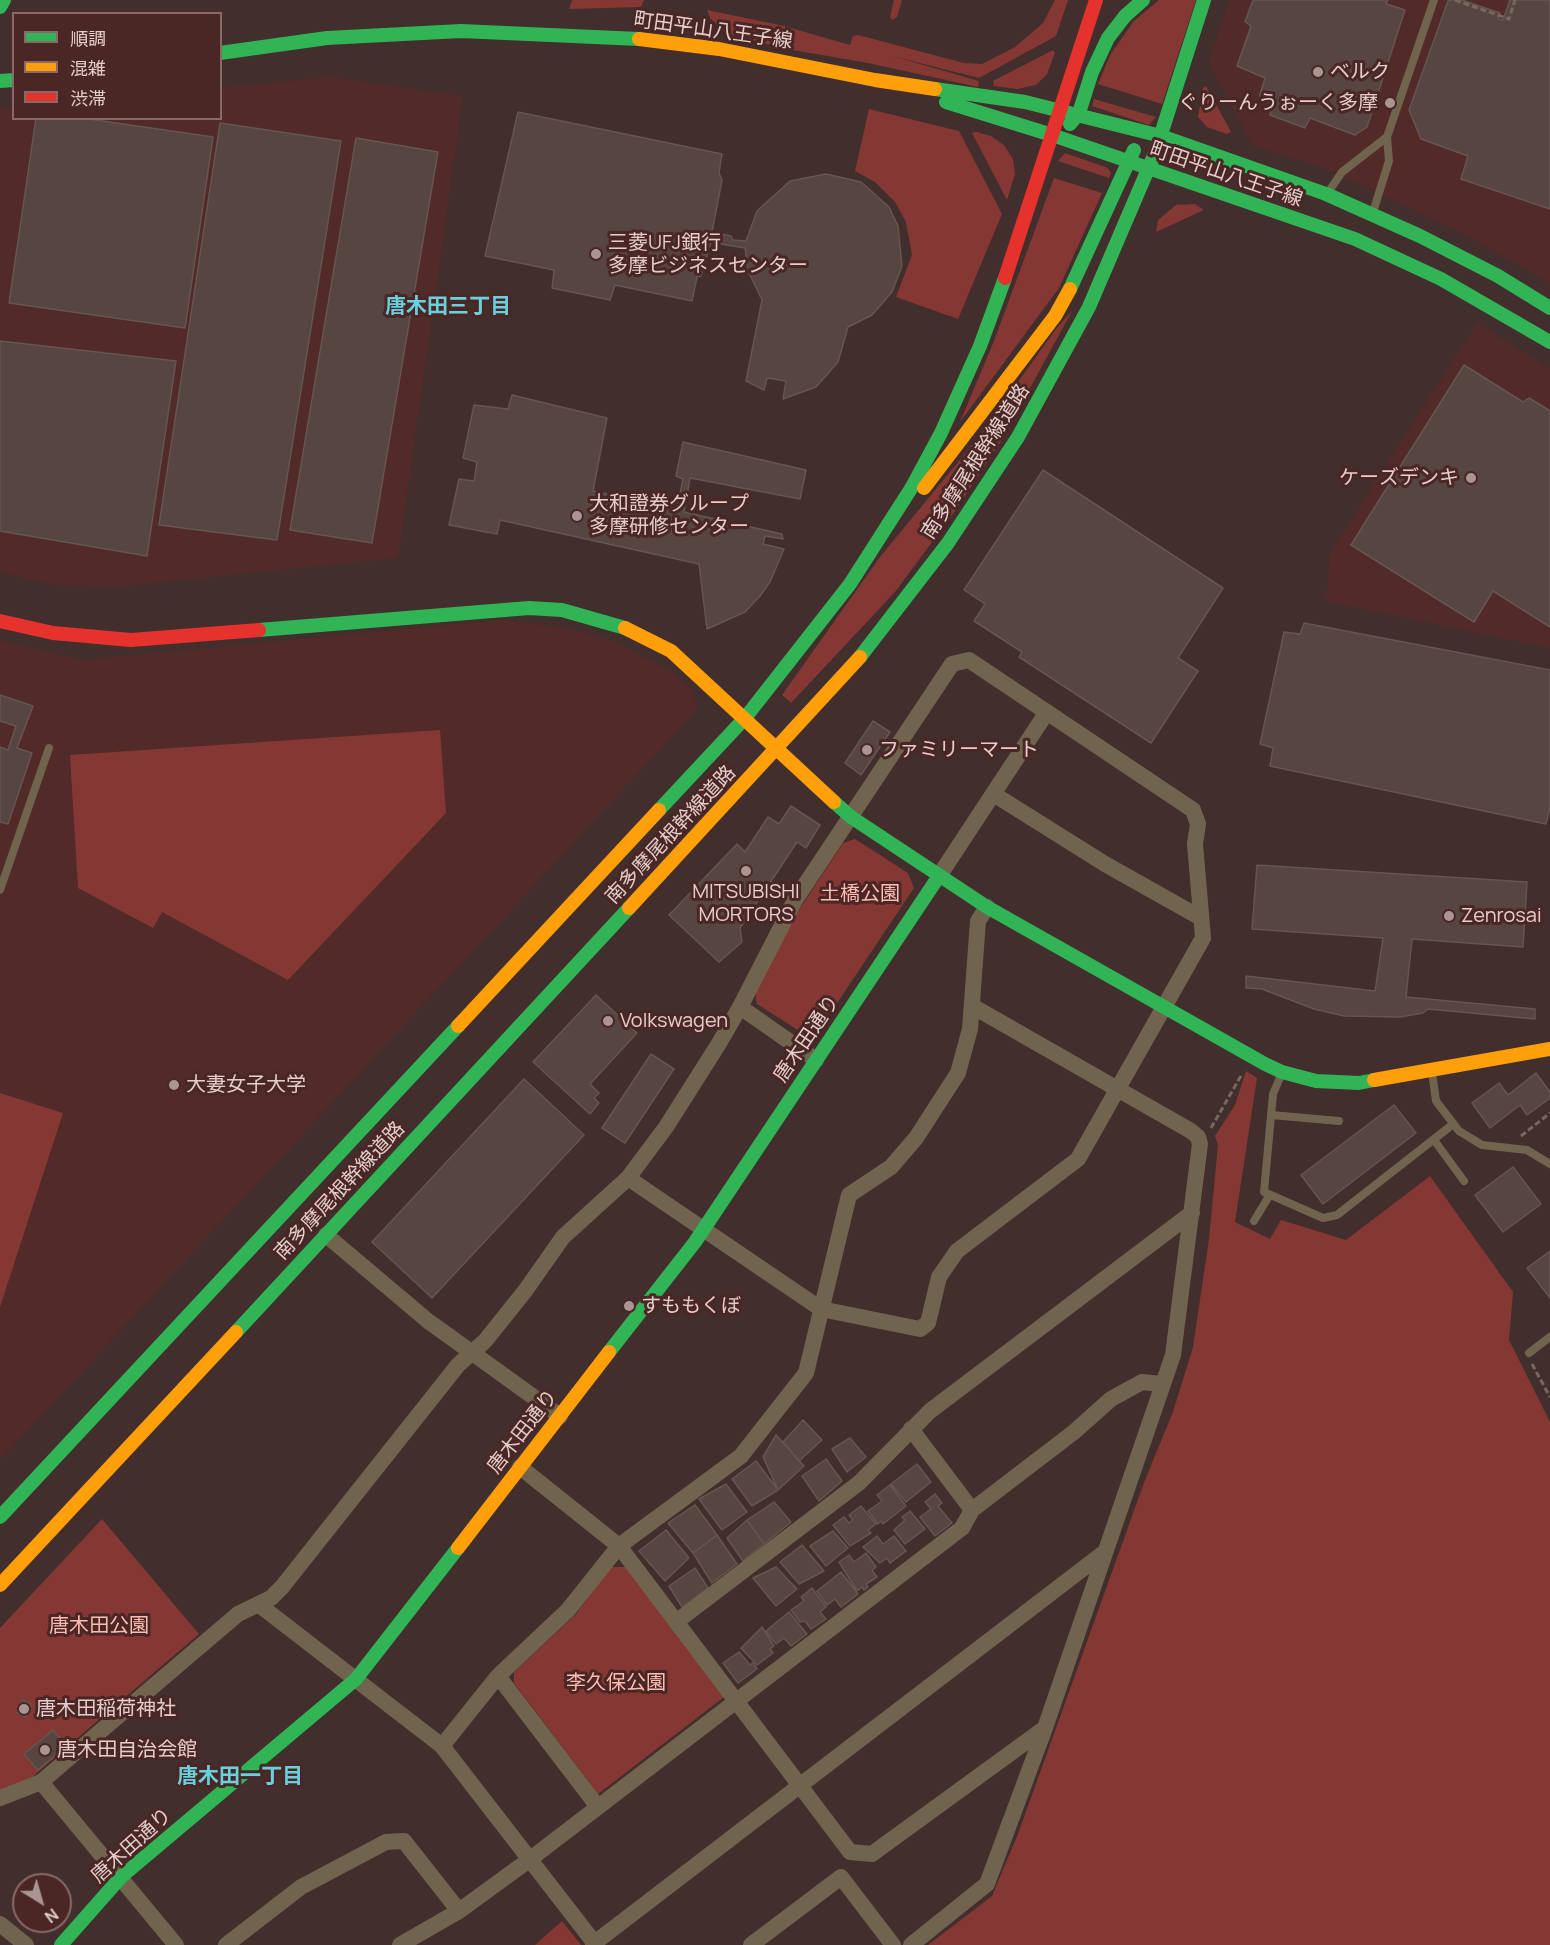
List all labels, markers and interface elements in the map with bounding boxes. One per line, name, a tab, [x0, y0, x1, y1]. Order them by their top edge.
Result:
street label: 町田平山八王子線	[632, 8, 794, 54]
legend	[12, 12, 222, 120]
text: 順調	[70, 26, 106, 50]
text: 混雑	[70, 56, 106, 80]
place label: ベルク	[1330, 60, 1390, 84]
marker: ベルク	[1311, 65, 1325, 79]
text: 渋滞	[70, 86, 106, 110]
place label: ぐりーんうぉーく多摩	[1178, 91, 1378, 115]
marker: ぐりーんうぉーく多摩	[1383, 96, 1397, 110]
street label: 町田平山八王子線	[1146, 138, 1306, 212]
place label: 三菱UFJ銀行 多摩ビジネスセンター	[608, 231, 808, 278]
marker: 三菱UFJ銀行 多摩ビジネスセンター	[589, 247, 603, 261]
district label: 唐木田三丁目	[385, 294, 511, 320]
street label: 南多摩尾根幹線道路	[917, 380, 1035, 544]
place label: ケーズデンキ	[1339, 466, 1459, 490]
marker: ケーズデンキ	[1464, 471, 1478, 485]
place label: 大和證券グループ 多摩研修センター	[589, 492, 749, 539]
marker: 大和證券グループ 多摩研修センター	[570, 509, 584, 523]
place label: ファミリーマート	[879, 738, 1039, 762]
marker: ファミリーマート	[860, 743, 874, 757]
street label: 南多摩尾根幹線道路	[601, 761, 741, 909]
marker: MITSUBISHI MORTORS	[739, 864, 753, 878]
place label: MITSUBISHI MORTORS	[692, 880, 800, 927]
park label: 土橋公園	[820, 882, 900, 906]
place label: Zenrosai	[1461, 904, 1542, 928]
marker: Zenrosai	[1442, 909, 1456, 923]
street label: 唐木田通り	[769, 991, 845, 1087]
place label: Volkswagen	[620, 1009, 728, 1033]
marker: Volkswagen	[601, 1014, 615, 1028]
place label: 大妻女子大学	[186, 1073, 306, 1097]
marker: 大妻女子大学	[167, 1078, 181, 1092]
street label: 南多摩尾根幹線道路	[270, 1117, 410, 1265]
place label: すももくぼ	[641, 1294, 741, 1318]
marker: すももくぼ	[622, 1299, 636, 1313]
street label: 唐木田通り	[483, 1385, 563, 1479]
park label: 唐木田公園	[49, 1614, 149, 1638]
park label: 李久保公園	[566, 1671, 666, 1695]
place label: 唐木田稲荷神社	[36, 1697, 176, 1721]
marker: 唐木田稲荷神社	[17, 1702, 31, 1716]
place label: 唐木田自治会館	[57, 1738, 197, 1762]
marker: 唐木田自治会館	[38, 1743, 52, 1757]
district label: 唐木田一丁目	[177, 1764, 303, 1790]
street label: 唐木田通り	[87, 1804, 177, 1888]
north arrow	[12, 1873, 72, 1933]
text: N	[40, 1904, 63, 1928]

